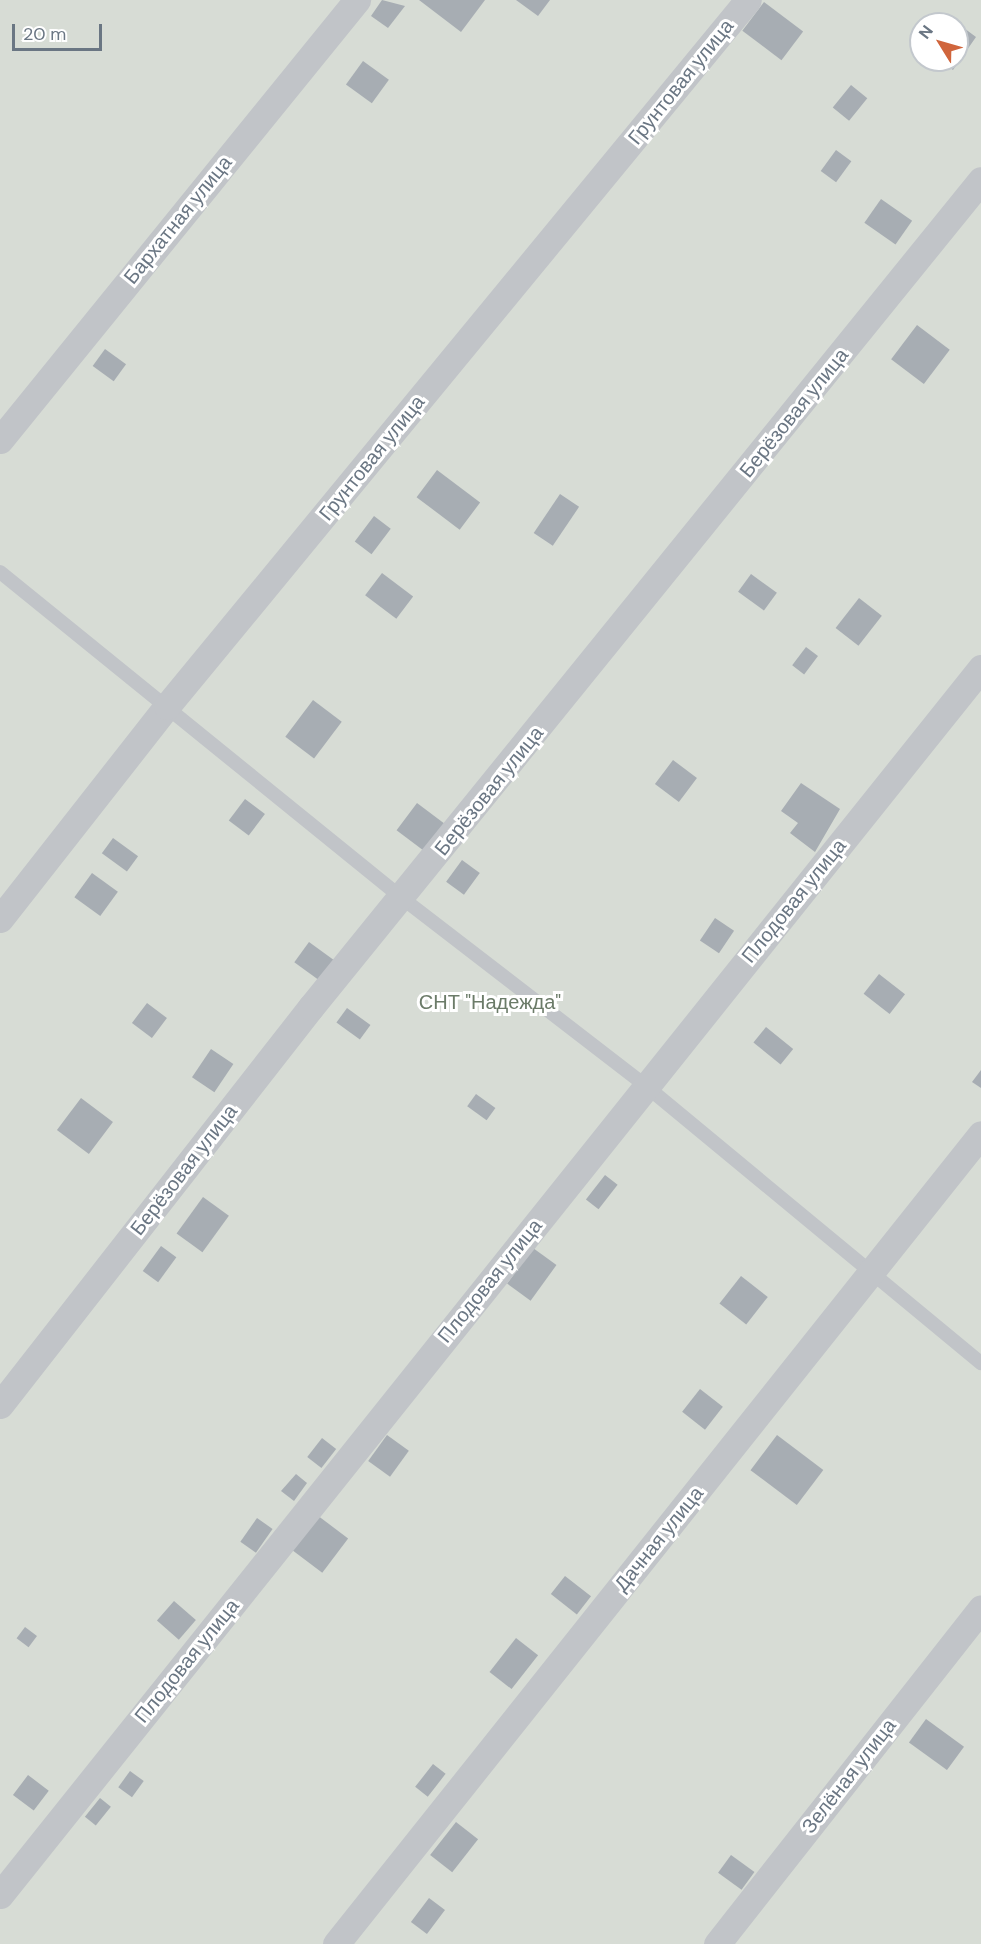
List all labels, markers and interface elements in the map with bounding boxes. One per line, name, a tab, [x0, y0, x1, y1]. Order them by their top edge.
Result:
scale bar	[15, 12, 105, 50]
north arrow	[909, 12, 969, 72]
street label: Грунтовая улица	[623, 14, 739, 150]
text: N	[914, 21, 938, 43]
text: 20 m	[23, 22, 66, 46]
street label: Бархатная улица	[119, 151, 237, 289]
street label: Берёзовая улица	[735, 344, 853, 482]
street label: Грунтовая улица	[314, 390, 430, 526]
street label: Берёзовая улица	[430, 722, 548, 860]
street label: Плодовая улица	[737, 834, 851, 968]
park label: СНТ "Надежда"	[419, 990, 561, 1014]
street label: Берёзовая улица	[126, 1100, 242, 1240]
street label: Плодовая улица	[433, 1214, 547, 1348]
street label: Дачная улица	[609, 1482, 709, 1596]
street label: Плодовая улица	[130, 1594, 244, 1728]
street label: Зелёная улица	[797, 1714, 901, 1838]

